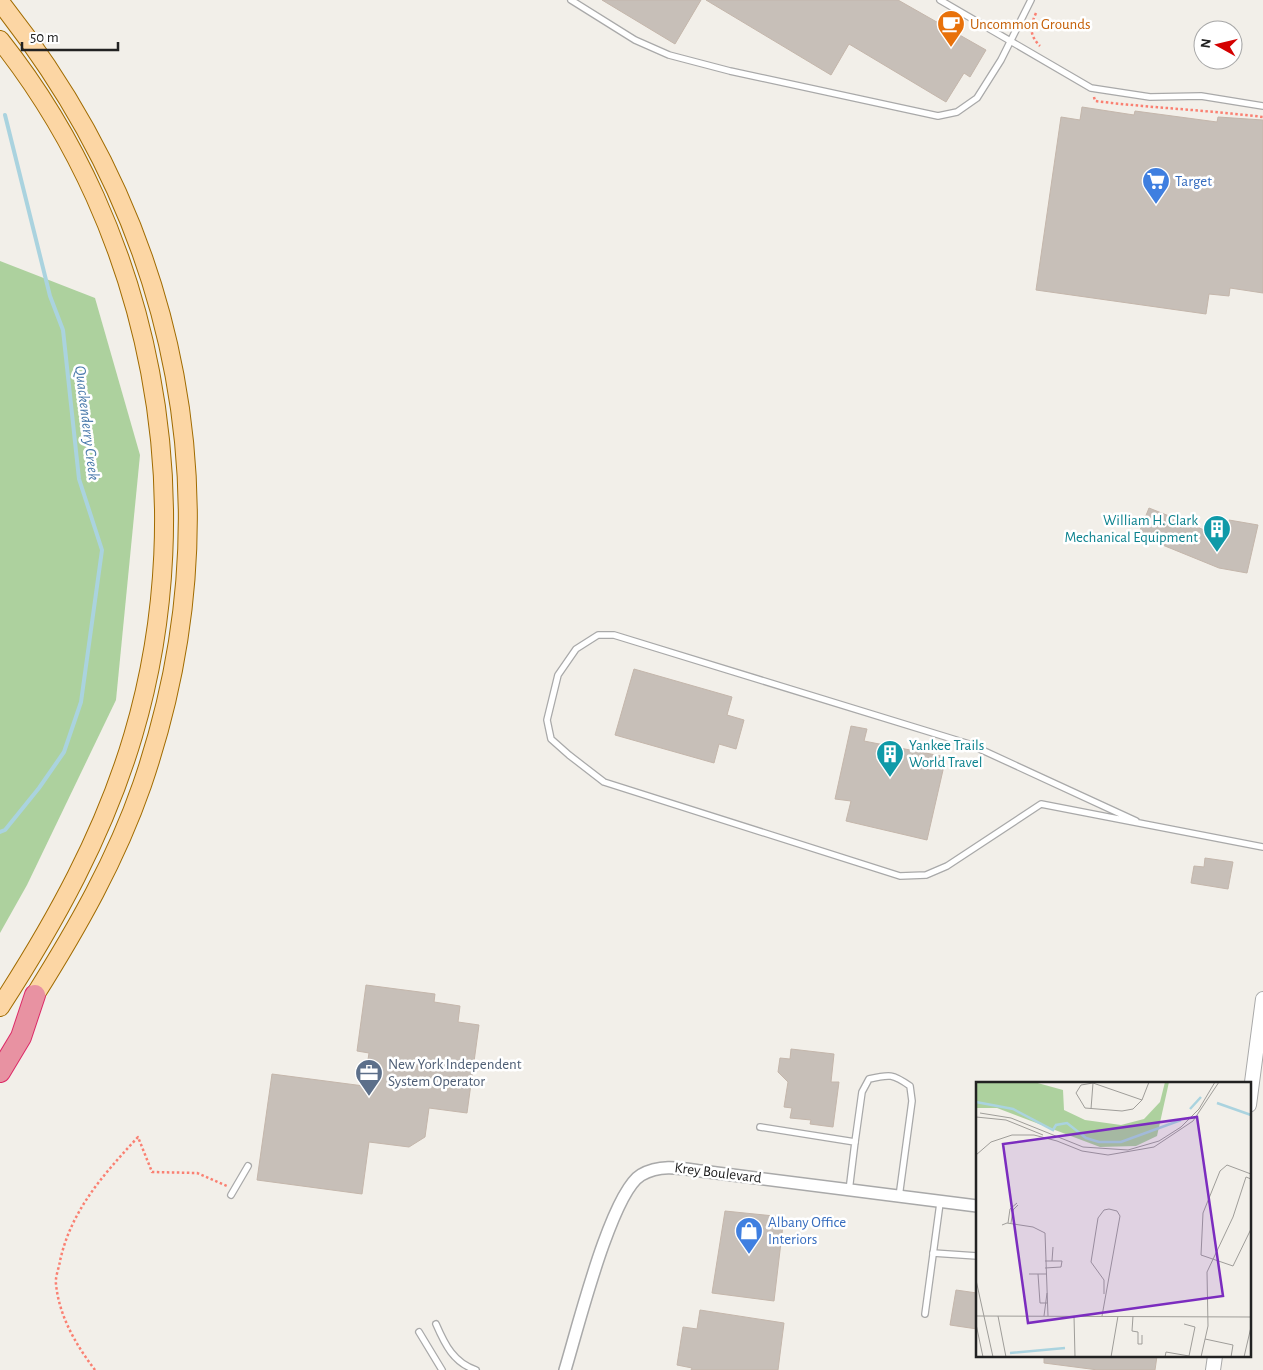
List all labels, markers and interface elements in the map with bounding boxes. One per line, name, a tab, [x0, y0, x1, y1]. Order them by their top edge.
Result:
cafe icon: Uncommon Grounds	[936, 9, 966, 48]
place label: Uncommon Grounds	[970, 17, 1091, 32]
scale bar	[22, 20, 119, 52]
north arrow	[1193, 20, 1243, 70]
text: 50 m	[30, 30, 59, 45]
text: N	[1199, 38, 1214, 49]
supermarket icon: Target	[1141, 166, 1171, 205]
place label: Target	[1175, 174, 1212, 189]
water label: Quackenderry Creek	[71, 365, 102, 481]
place label: William H. Clark Mechanical Equipment	[1064, 513, 1198, 545]
building icon: William H. Clark Mechanical Equipment	[1202, 514, 1232, 553]
place label: Yankee Trails World Travel	[909, 738, 984, 770]
building icon: Yankee Trails World Travel	[875, 739, 905, 778]
place label: New York Independent System Operator	[388, 1057, 522, 1089]
office icon: New York Independent System Operator	[354, 1058, 384, 1097]
inset map	[976, 1082, 1250, 1358]
street label: Krey Boulevard	[674, 1160, 763, 1186]
place label: Albany Office Interiors	[768, 1215, 846, 1247]
shop icon: Albany Office Interiors	[734, 1216, 764, 1255]

